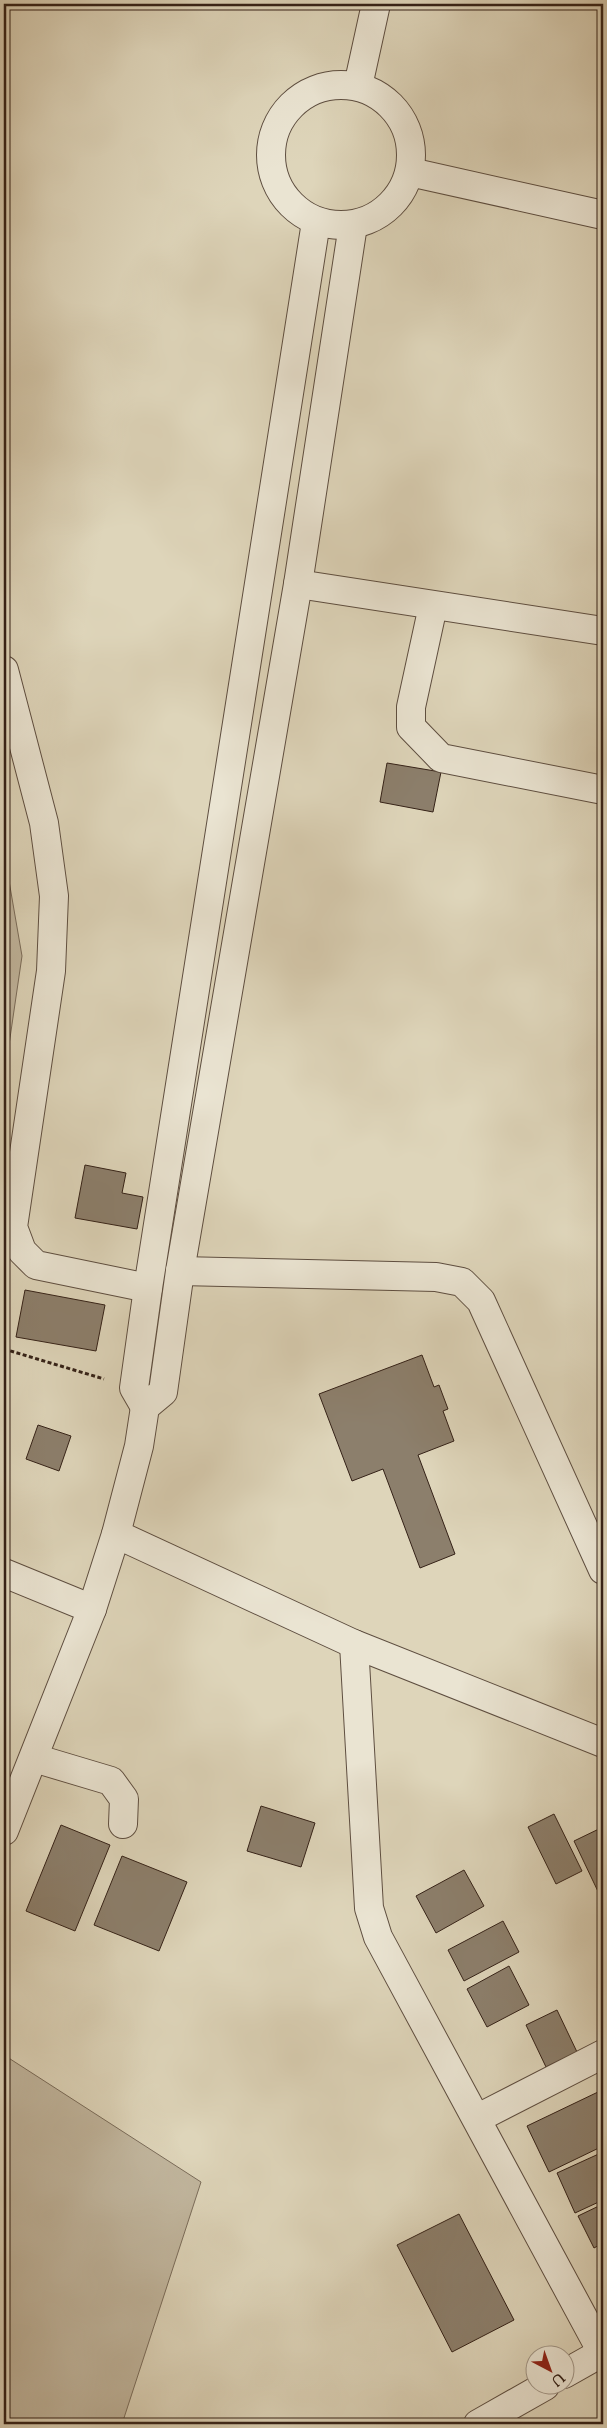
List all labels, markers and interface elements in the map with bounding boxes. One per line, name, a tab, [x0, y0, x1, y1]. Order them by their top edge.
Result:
north arrow	[524, 2346, 574, 2396]
text: U	[546, 2367, 568, 2390]

